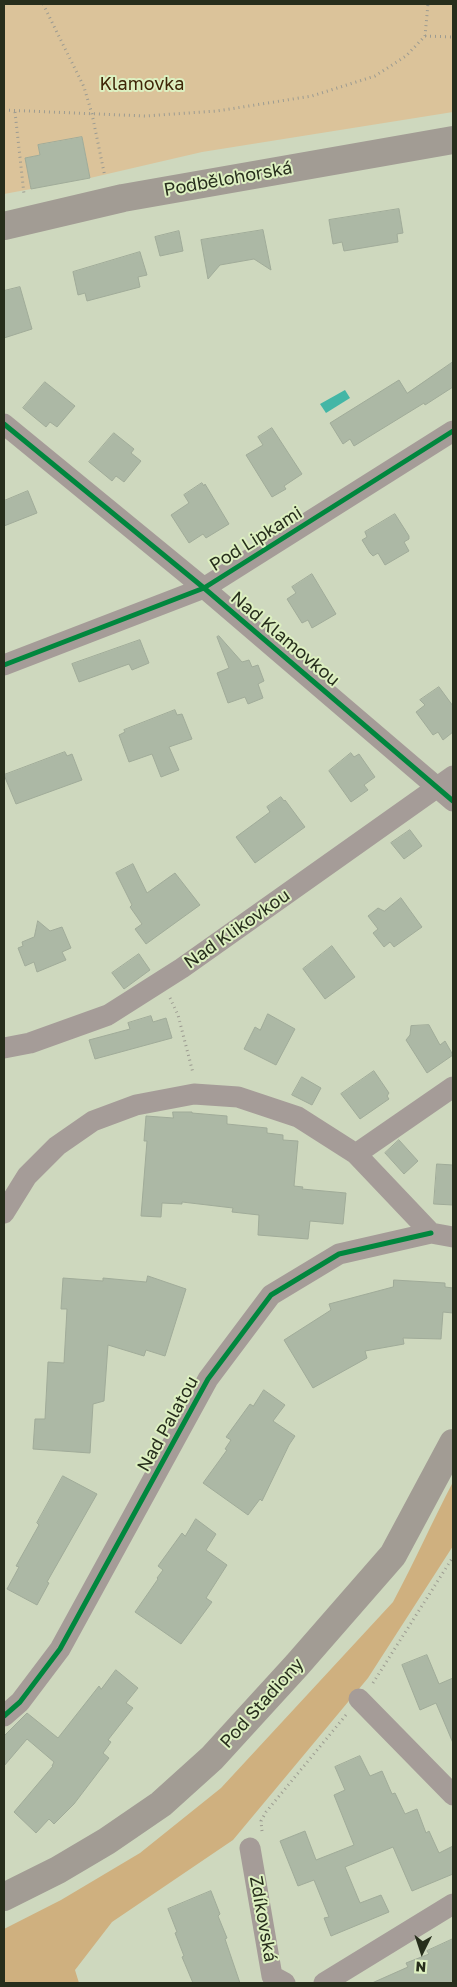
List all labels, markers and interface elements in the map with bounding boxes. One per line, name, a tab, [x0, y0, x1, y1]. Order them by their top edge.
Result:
park label: Klamovka	[100, 73, 184, 95]
street label: Podbělohorská	[162, 157, 294, 201]
street label: Pod Lipkami	[206, 502, 306, 576]
street label: Nad Klamovkou	[226, 587, 344, 691]
street label: Nad Klikovkou	[180, 885, 294, 973]
street label: Nad Palatou	[133, 1372, 203, 1476]
street label: Pod Stadiony	[216, 1653, 308, 1753]
street label: Zdíkovská	[245, 1874, 281, 1964]
north arrow	[397, 1927, 447, 1977]
text: N	[415, 1959, 427, 1976]

